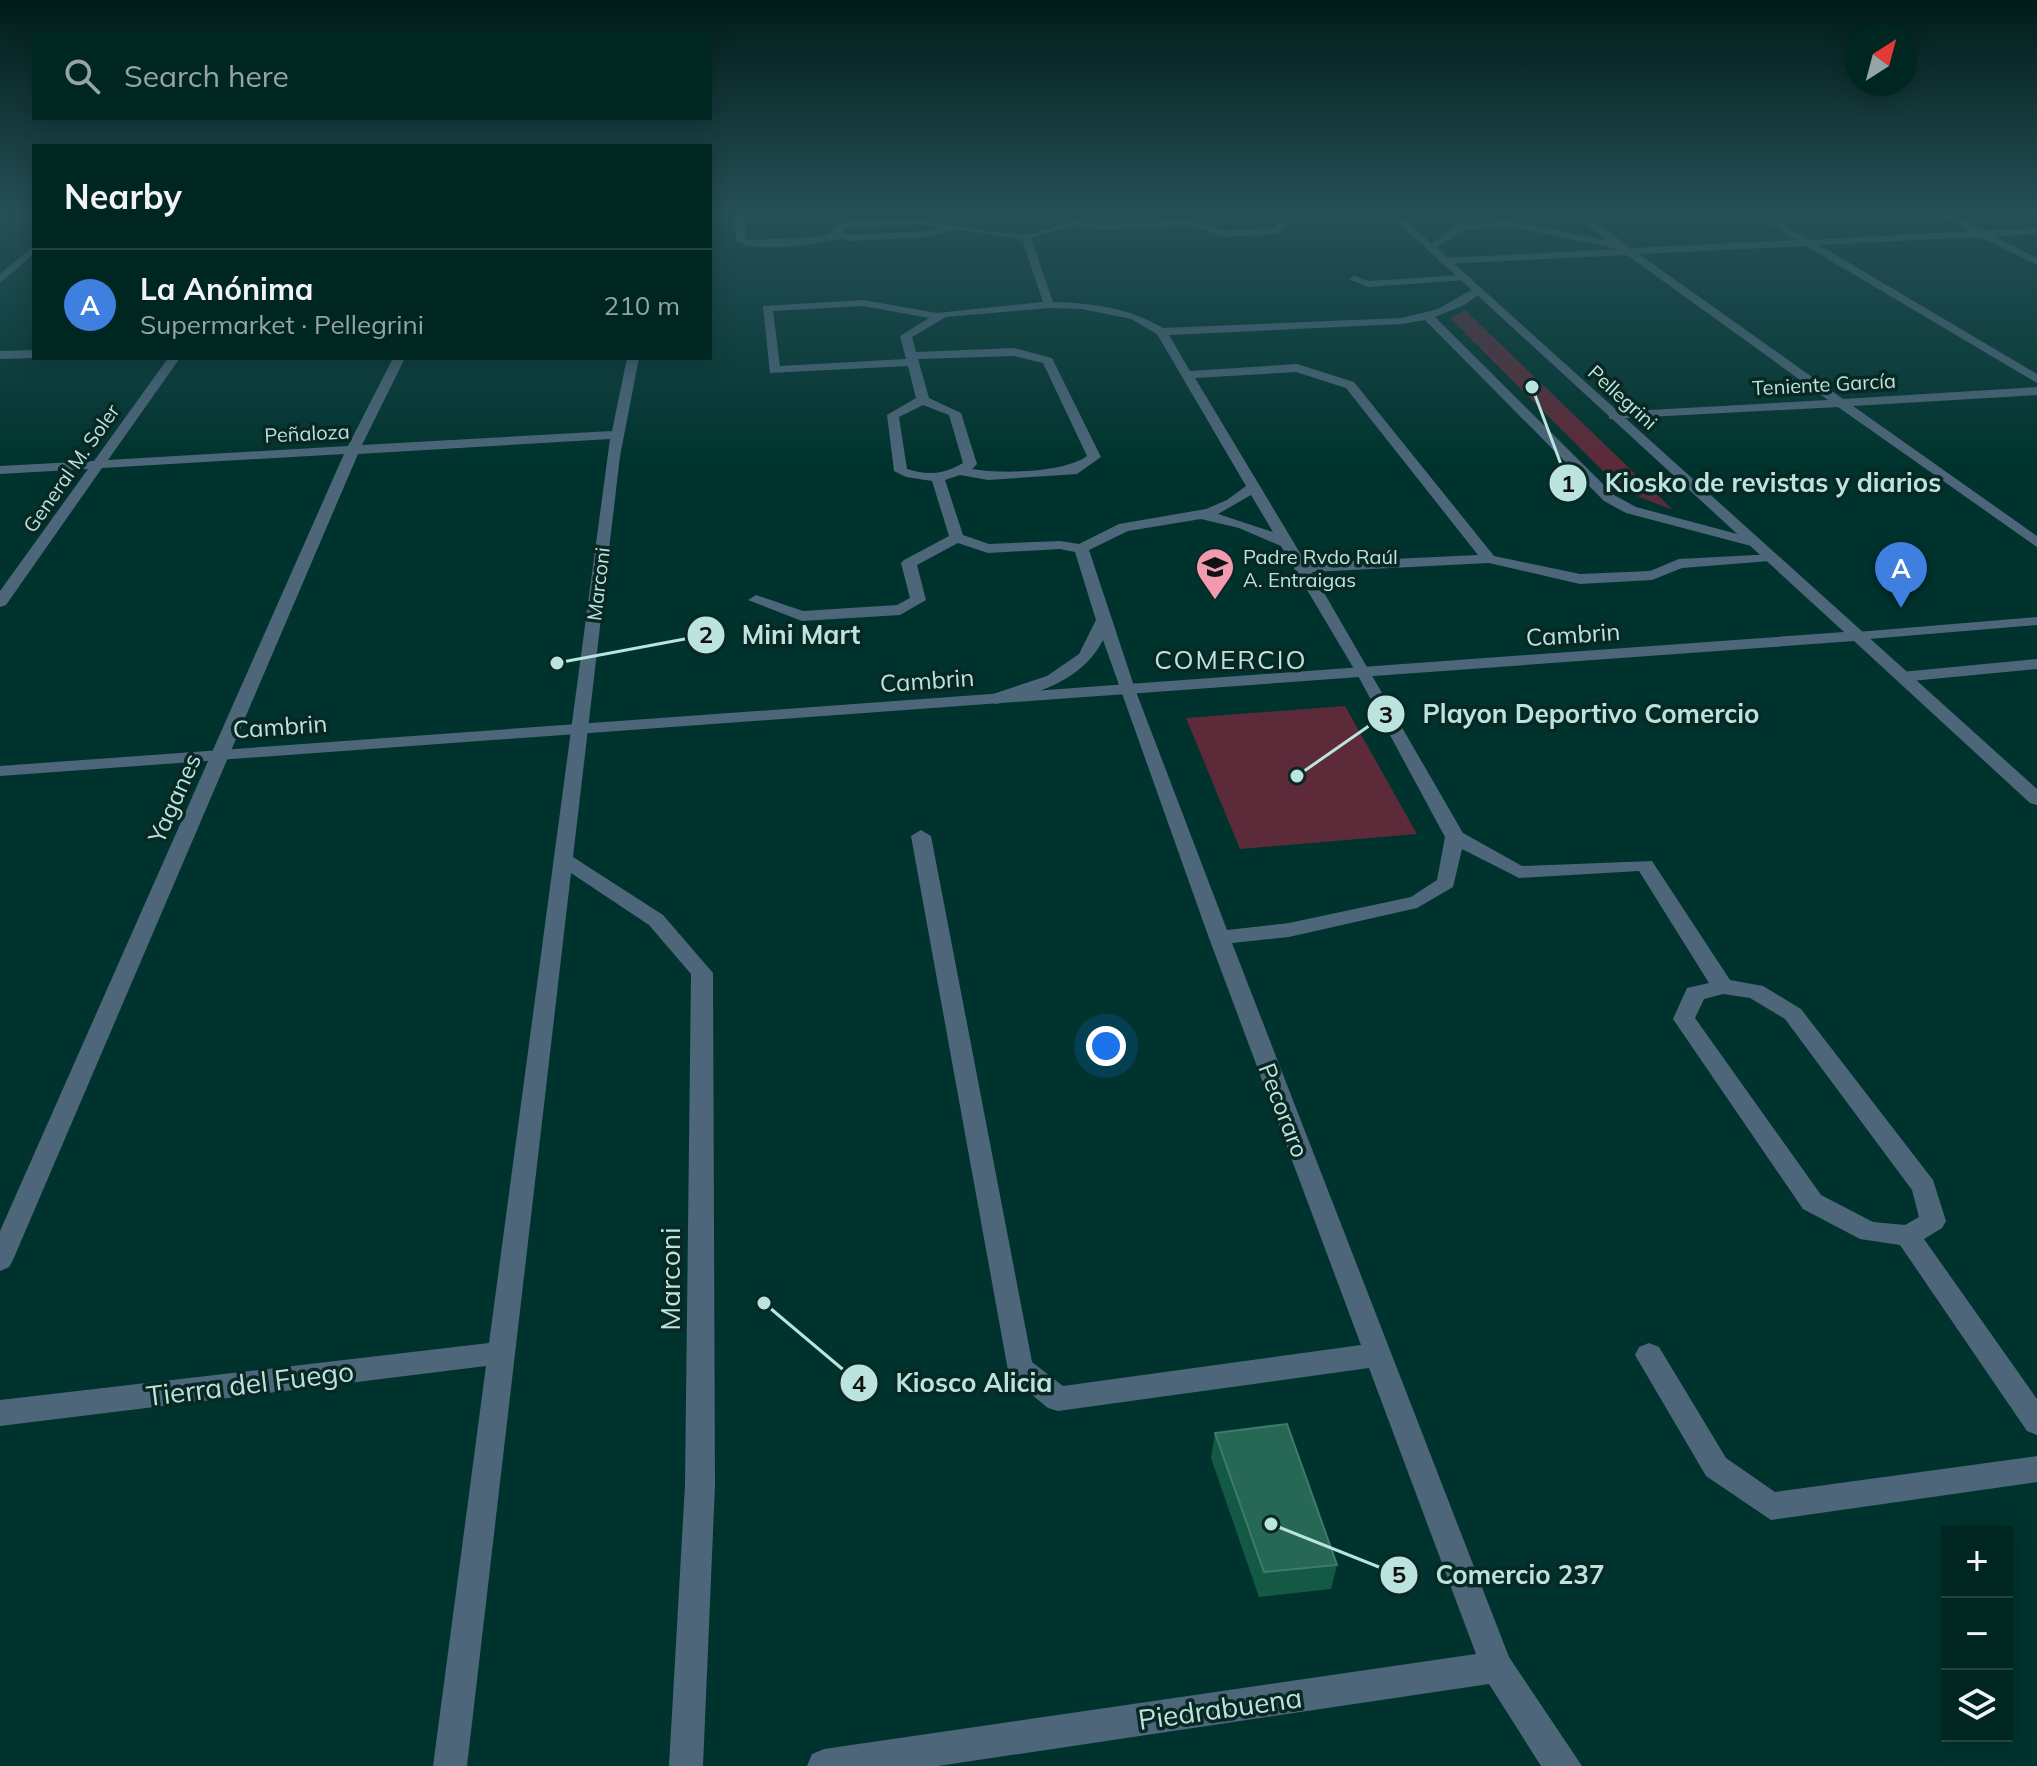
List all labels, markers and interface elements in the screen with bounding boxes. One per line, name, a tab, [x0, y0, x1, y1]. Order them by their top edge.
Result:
north arrow	[1845, 24, 1917, 96]
search box	[32, 32, 712, 120]
icon: search	[60, 54, 104, 98]
text: Search here	[124, 57, 289, 95]
text: Nearby	[64, 175, 182, 218]
text: La Anónima	[140, 270, 313, 308]
text: A	[80, 289, 100, 322]
text: 210 m	[604, 289, 680, 322]
text: Supermarket · Pellegrini	[140, 308, 424, 341]
street label: Pellegrini	[1583, 359, 1663, 435]
street label: Teniente García	[1751, 368, 1897, 400]
street label: General M. Soler	[17, 398, 125, 537]
street label: Peñaloza	[264, 418, 350, 448]
callout: Kiosko de revistas y diarios	[1548, 458, 1957, 508]
text: Kiosko de revistas y diarios	[1605, 466, 1941, 499]
text: 1	[1561, 468, 1575, 498]
pin: A	[1875, 542, 1927, 608]
place label: Padre Rvdo Raúl A. Entraigas	[1243, 544, 1398, 592]
street label: Marconi	[581, 546, 615, 622]
school or university icon: Padre Rvdo Raúl A. Entraigas	[1194, 546, 1236, 601]
callout: Mini Mart	[686, 610, 877, 660]
street label: Cambrin	[1525, 616, 1621, 652]
text: Mini Mart	[742, 618, 860, 651]
text: 2	[699, 619, 713, 649]
district label: COMERCIO	[1154, 643, 1308, 676]
street label: Cambrin	[879, 662, 975, 698]
callout: Playon Deportivo Comercio	[1366, 689, 1775, 739]
text: Playon Deportivo Comercio	[1423, 697, 1759, 730]
text: 3	[1379, 699, 1393, 729]
street label: Cambrin	[232, 708, 328, 744]
street label: Yaganes	[141, 748, 207, 848]
your location	[1086, 1026, 1126, 1066]
street label: Pecoraro	[1252, 1059, 1316, 1161]
street label: Marconi	[652, 1227, 687, 1331]
street label: Tierra del Fuego	[144, 1353, 356, 1413]
callout: Kiosco Alicia	[839, 1358, 1068, 1408]
text: Kiosco Alicia	[896, 1366, 1052, 1399]
text: 4	[852, 1368, 866, 1398]
map controls	[1941, 1526, 2013, 1742]
button: +	[1941, 1526, 2013, 1598]
callout: Comercio 237	[1379, 1550, 1620, 1600]
text: Comercio 237	[1435, 1558, 1605, 1591]
text: 5	[1392, 1559, 1406, 1589]
button: −	[1941, 1598, 2013, 1670]
button: layers	[1941, 1670, 2013, 1742]
street label: Piedrabuena	[1136, 1679, 1304, 1737]

